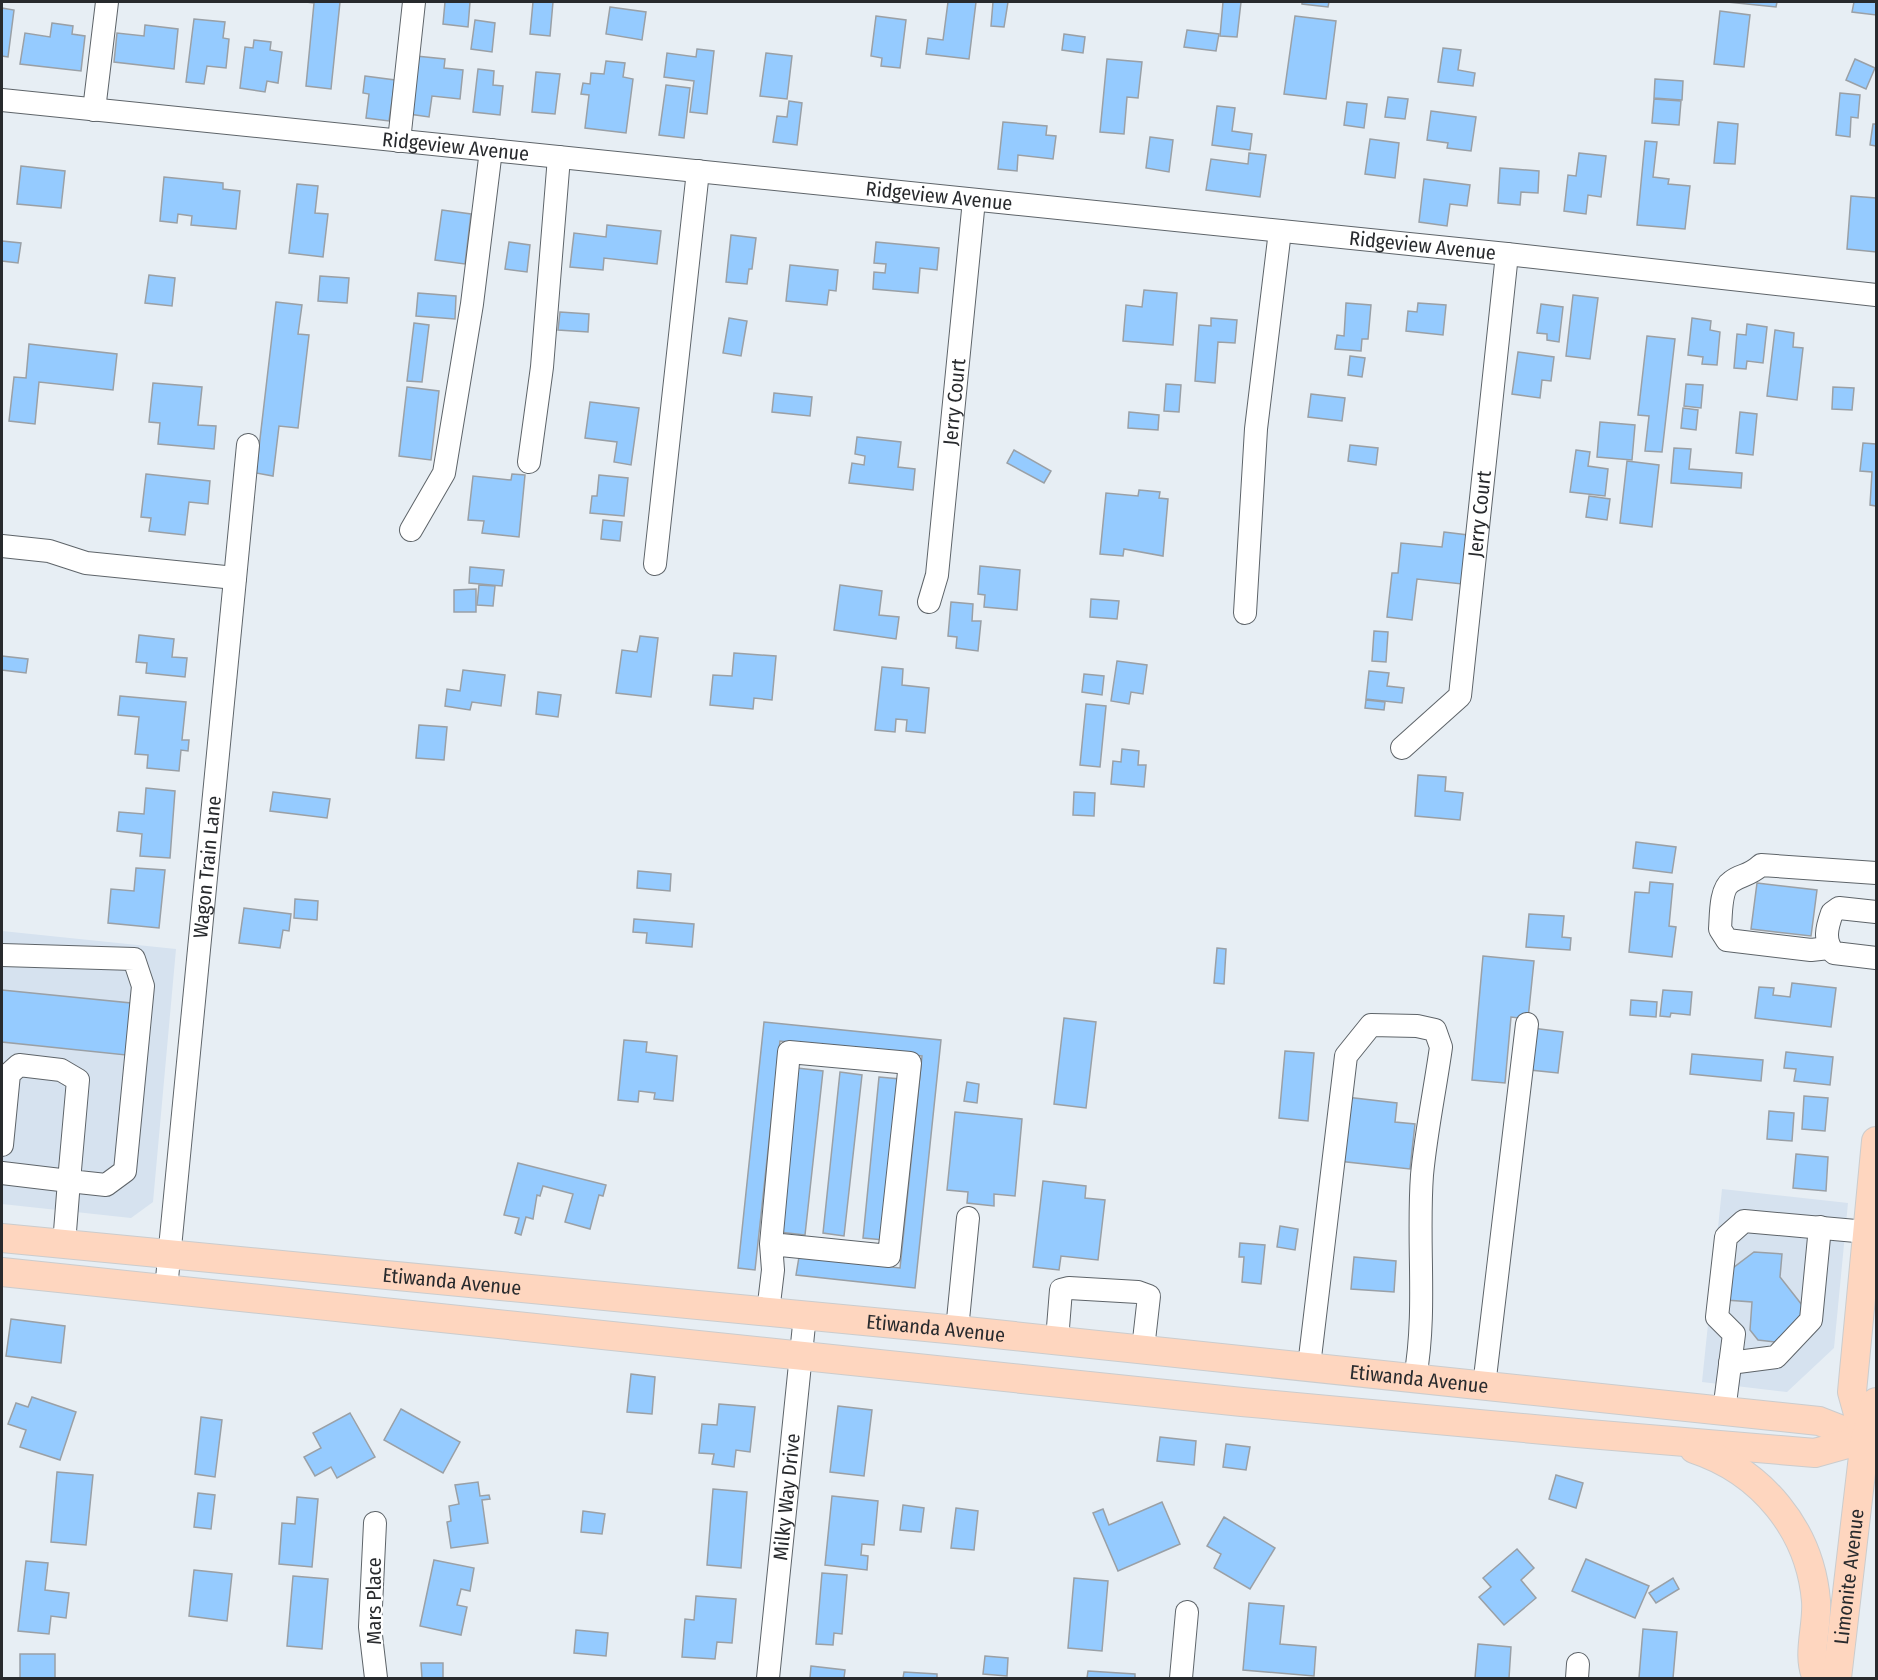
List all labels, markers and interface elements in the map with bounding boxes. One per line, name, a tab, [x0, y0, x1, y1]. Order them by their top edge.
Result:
street label: Ridgeview Avenue	[381, 127, 530, 166]
street label: Ridgeview Avenue	[865, 176, 1014, 215]
street label: Ridgeview Avenue	[1348, 226, 1497, 265]
street label: Jerry Court	[938, 357, 970, 447]
street label: Jerry Court	[1463, 469, 1496, 559]
street label: Wagon Train Lane	[188, 795, 226, 939]
street label: Etiwanda Avenue	[381, 1263, 522, 1300]
street label: Etiwanda Avenue	[865, 1309, 1006, 1347]
street label: Etiwanda Avenue	[1348, 1360, 1490, 1398]
street label: Milky Way Drive	[768, 1432, 805, 1562]
street label: Limonite Avenue	[1829, 1508, 1869, 1646]
street label: Mars Place	[362, 1557, 386, 1645]

